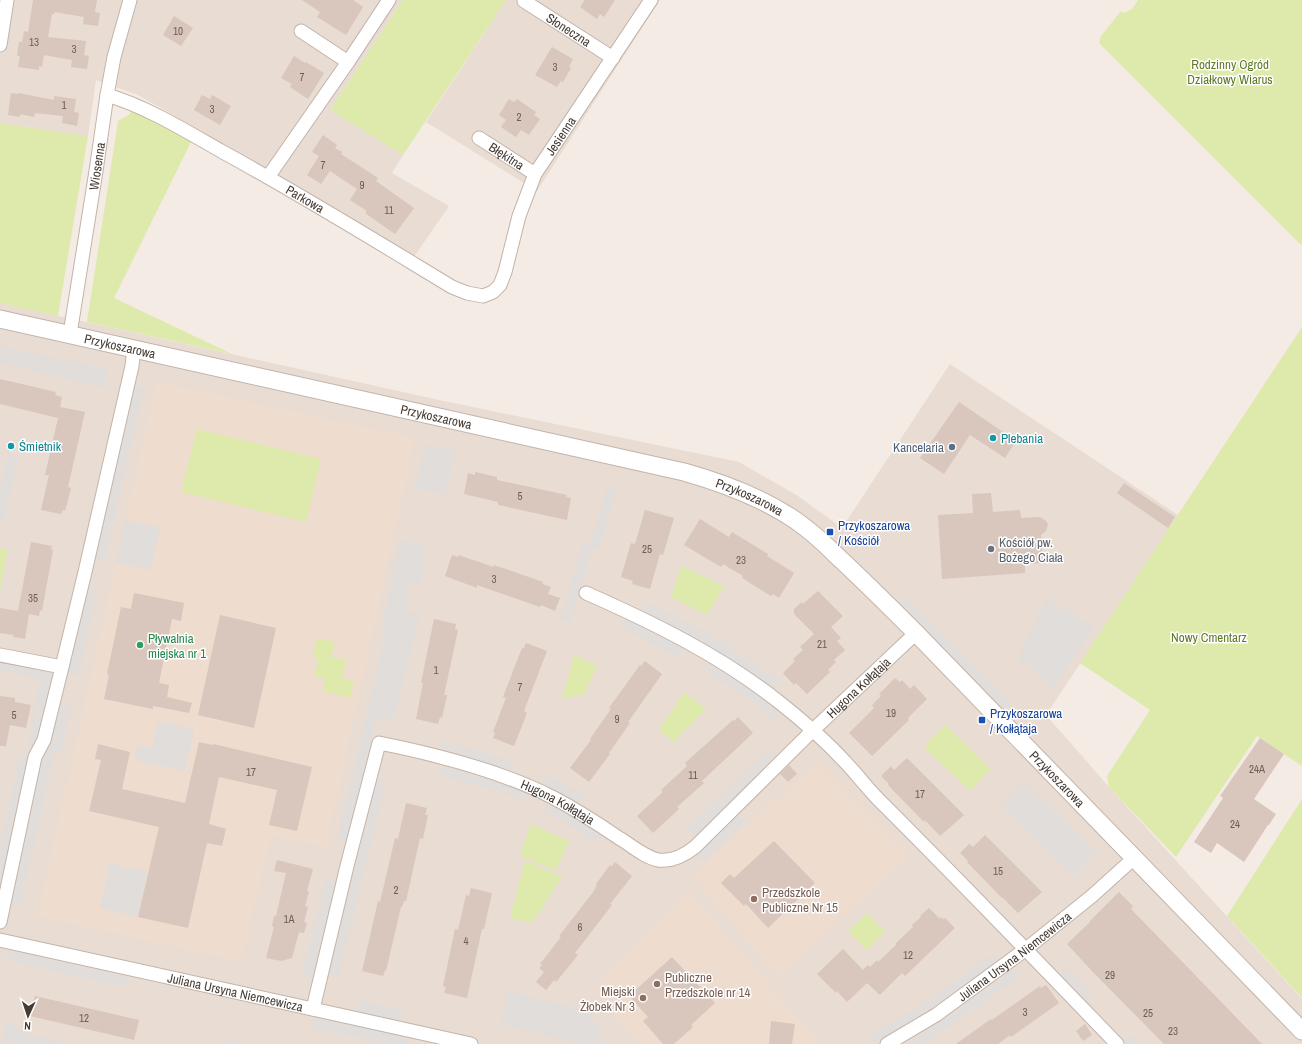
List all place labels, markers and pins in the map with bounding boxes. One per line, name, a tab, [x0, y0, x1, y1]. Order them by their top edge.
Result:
place label: Plebania	[1001, 430, 1043, 447]
marker: Plebania	[988, 433, 998, 443]
place label: Śmietnik	[19, 438, 62, 455]
place label: Kancelaria	[893, 439, 944, 456]
marker: Śmietnik	[6, 441, 16, 451]
marker: Kancelaria	[947, 442, 957, 452]
place label: Przykoszarowa / Kościół	[838, 517, 910, 549]
marker: Przykoszarowa / Kościół	[825, 527, 835, 537]
place label: Kościół pw. Bożego Ciała	[999, 534, 1063, 566]
marker: Kościół pw. Bożego Ciała	[986, 544, 996, 554]
place label: Pływalnia miejska nr 1	[148, 630, 206, 662]
marker: Pływalnia miejska nr 1	[135, 640, 145, 650]
place label: Przykoszarowa / Kołłątaja	[990, 705, 1062, 737]
marker: Przykoszarowa / Kołłątaja	[977, 715, 987, 725]
place label: Przedszkole Publiczne Nr 15	[762, 884, 838, 916]
marker: Przedszkole Publiczne Nr 15	[749, 894, 759, 904]
place label: Publiczne Przedszkole nr 14	[665, 969, 750, 1001]
marker: Publiczne Przedszkole nr 14	[652, 979, 662, 989]
place label: Miejski Żłobek Nr 3	[580, 983, 635, 1015]
marker: Miejski Żłobek Nr 3	[638, 993, 648, 1003]

